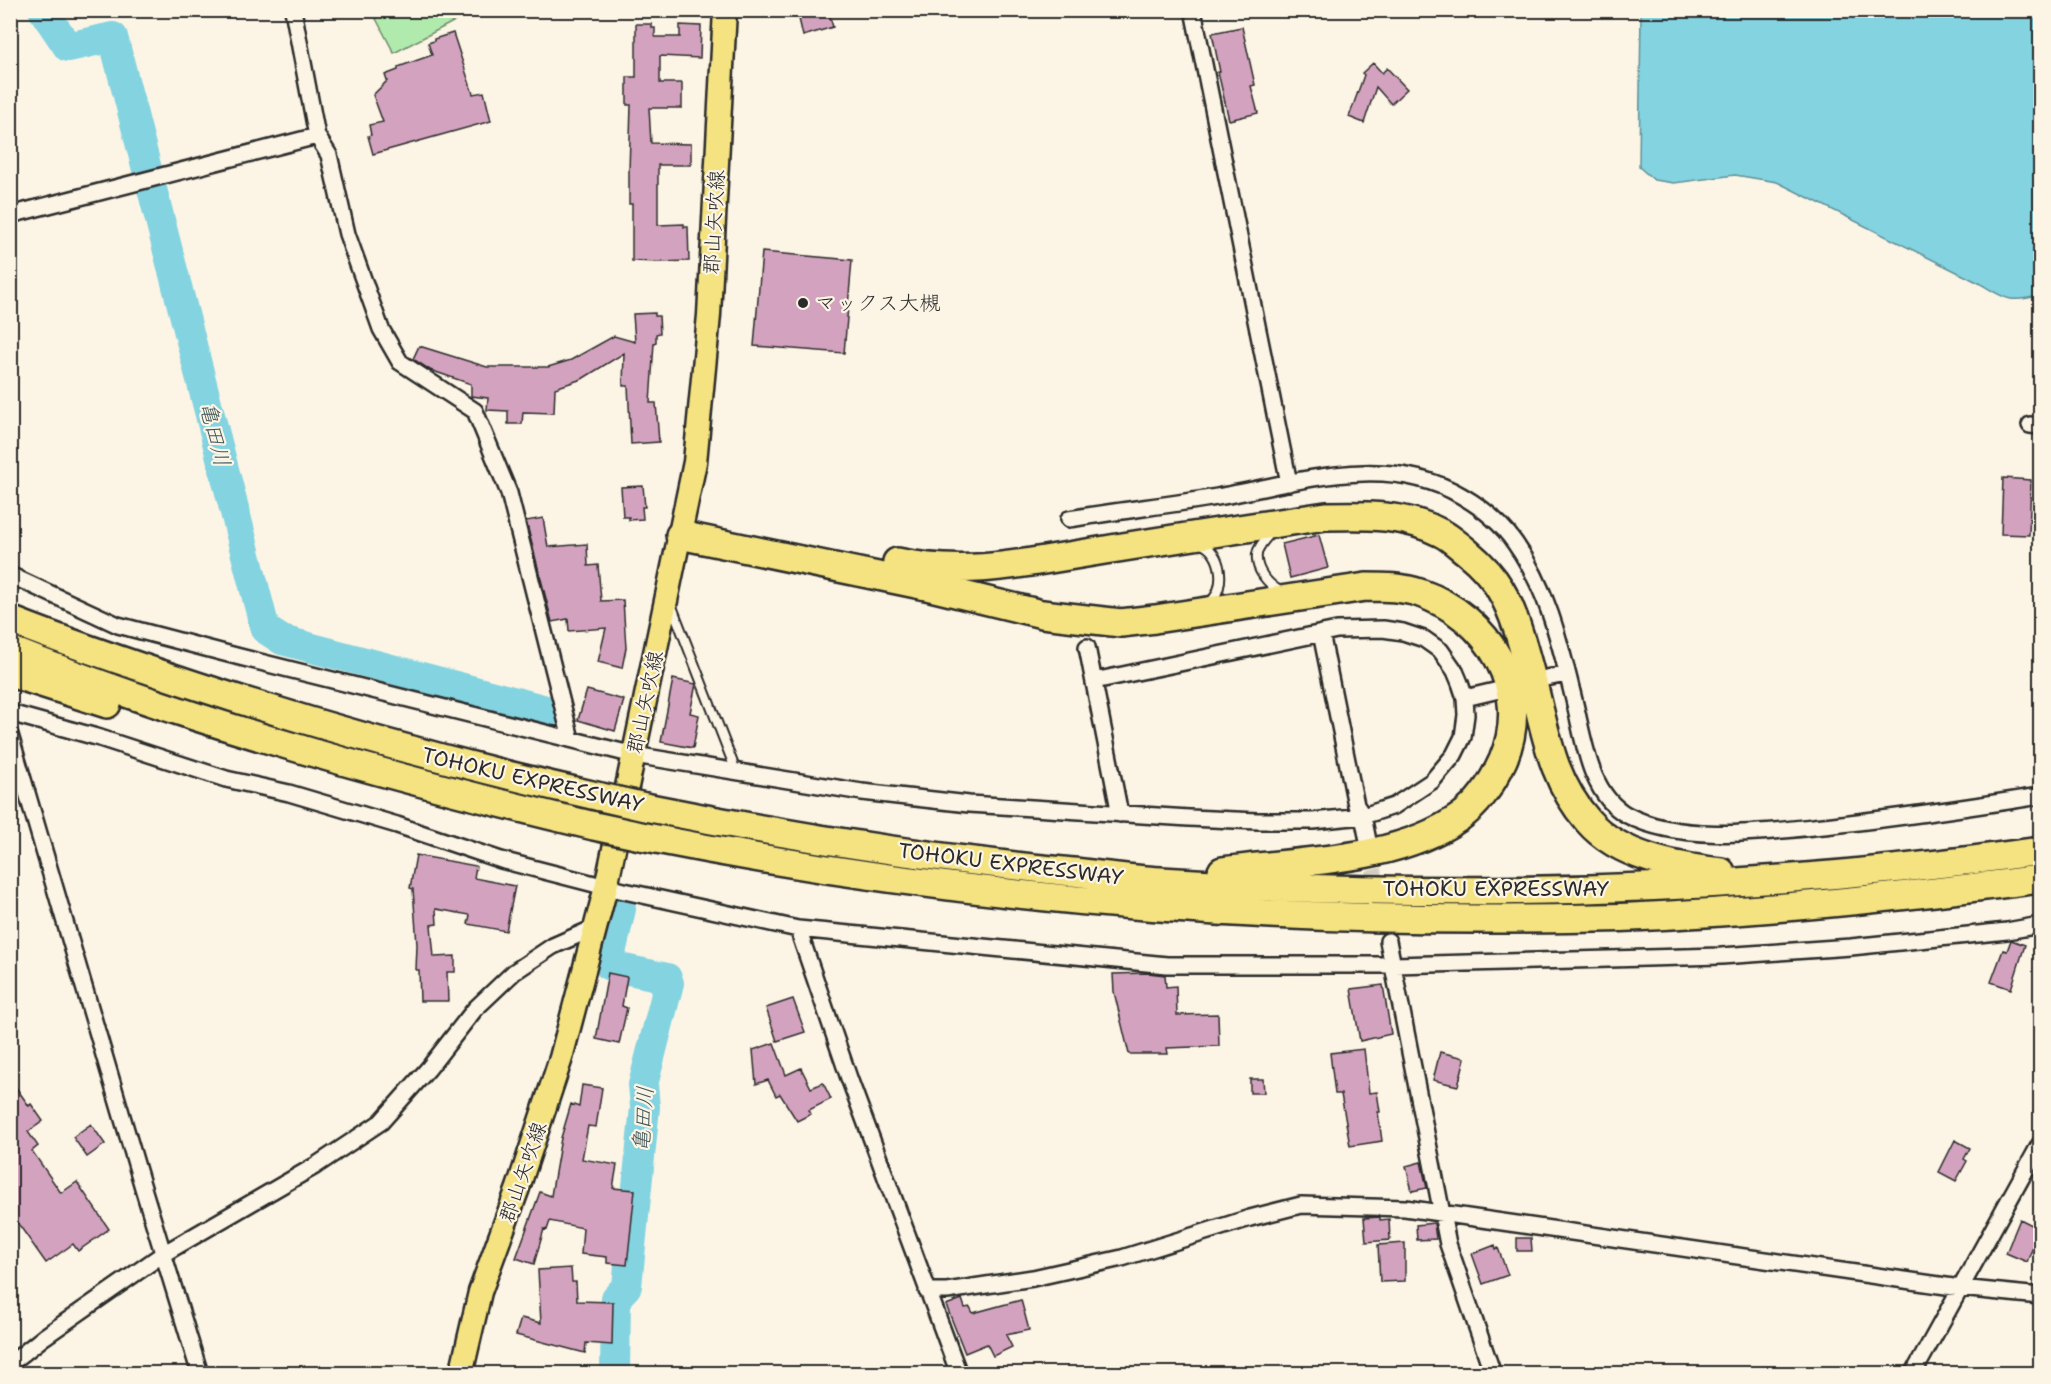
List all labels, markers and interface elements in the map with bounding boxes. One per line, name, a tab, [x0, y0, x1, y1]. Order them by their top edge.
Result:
street label: 郡山矢吹線	[697, 169, 731, 275]
place label: マックス大槻	[815, 289, 941, 317]
marker: マックス大槻	[796, 296, 810, 310]
water label: 亀田川	[193, 398, 237, 470]
street label: 郡山矢吹線	[620, 648, 670, 756]
street label: TOHOKU EXPRESSWAY	[419, 741, 647, 819]
street label: TOHOKU EXPRESSWAY	[897, 836, 1125, 892]
street label: TOHOKU EXPRESSWAY	[1383, 875, 1610, 903]
water label: 亀田川	[626, 1085, 660, 1153]
street label: 郡山矢吹線	[493, 1118, 553, 1226]

